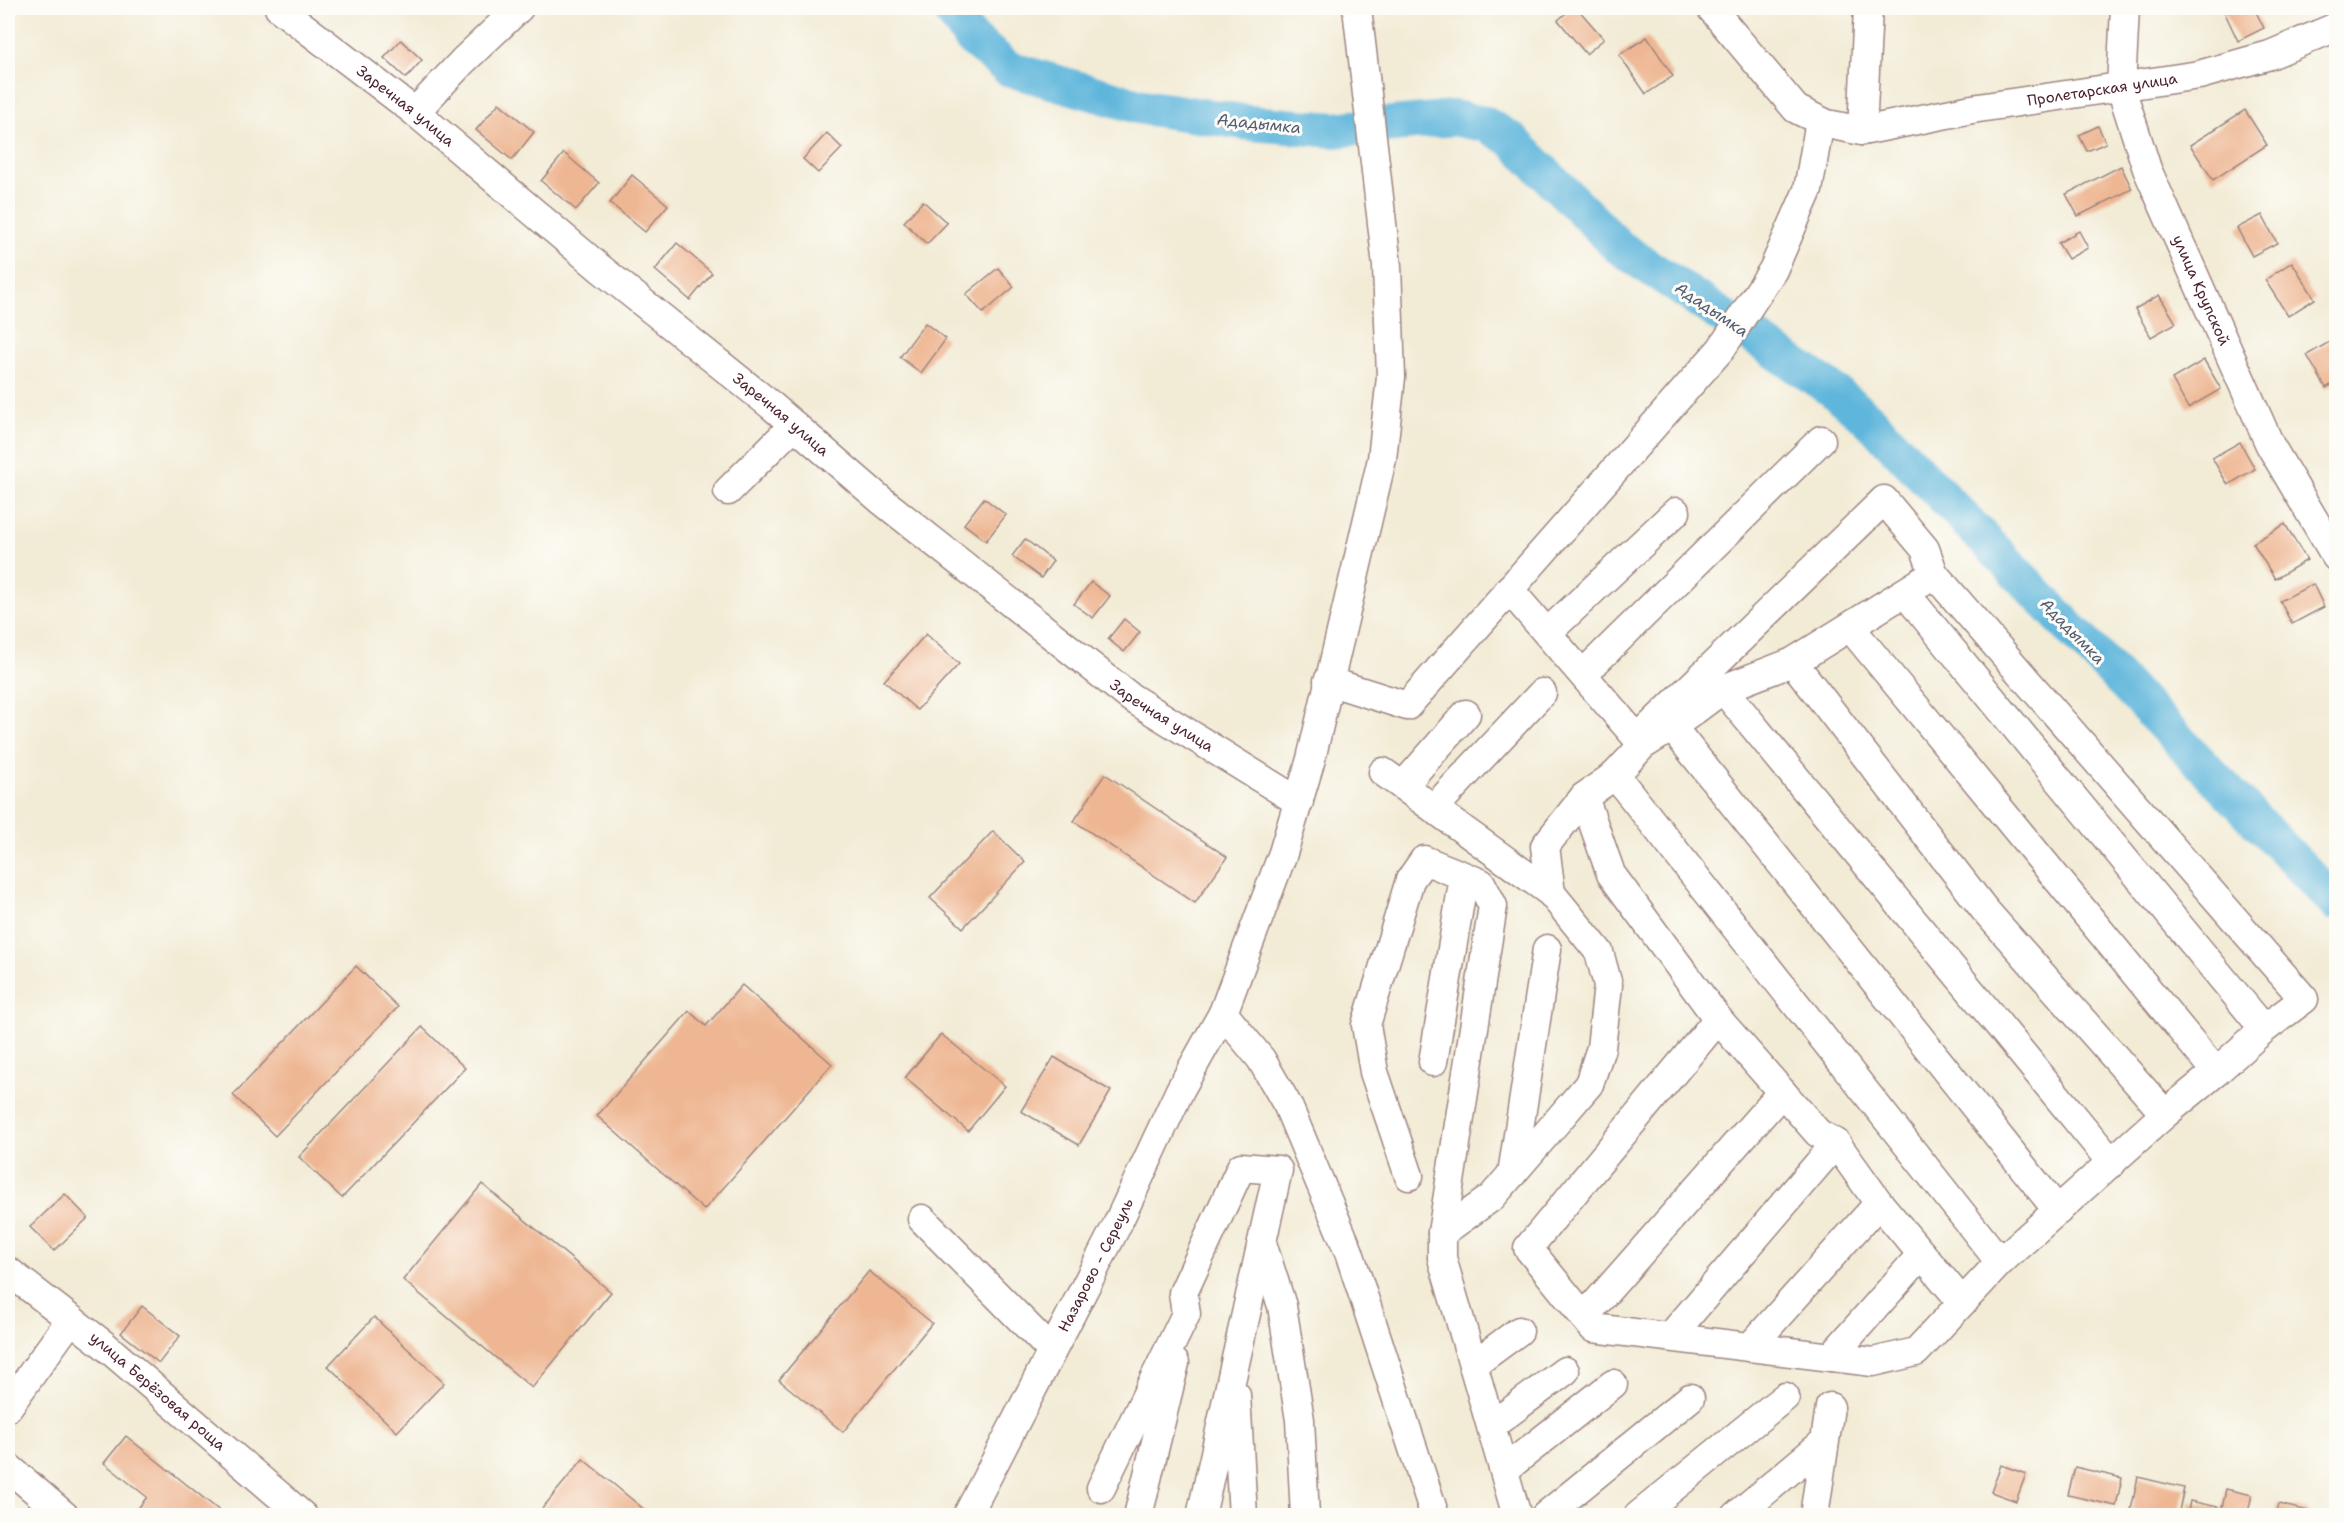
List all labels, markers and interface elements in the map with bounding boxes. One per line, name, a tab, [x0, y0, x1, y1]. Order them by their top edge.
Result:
street label: Заречная улица	[352, 61, 459, 151]
street label: Пролетарская улица	[2026, 68, 2179, 111]
water label: Ададымка	[1216, 109, 1302, 138]
street label: улица Крупской	[2168, 232, 2234, 349]
water label: Ададымка	[1671, 277, 1753, 342]
street label: Заречная улица	[729, 368, 834, 461]
water label: Ададымка	[2036, 594, 2110, 669]
street label: Заречная улица	[1106, 675, 1218, 757]
street label: Назарово - Сереуль	[1053, 1195, 1138, 1336]
street label: улица Берёзовая роща	[86, 1327, 230, 1455]

